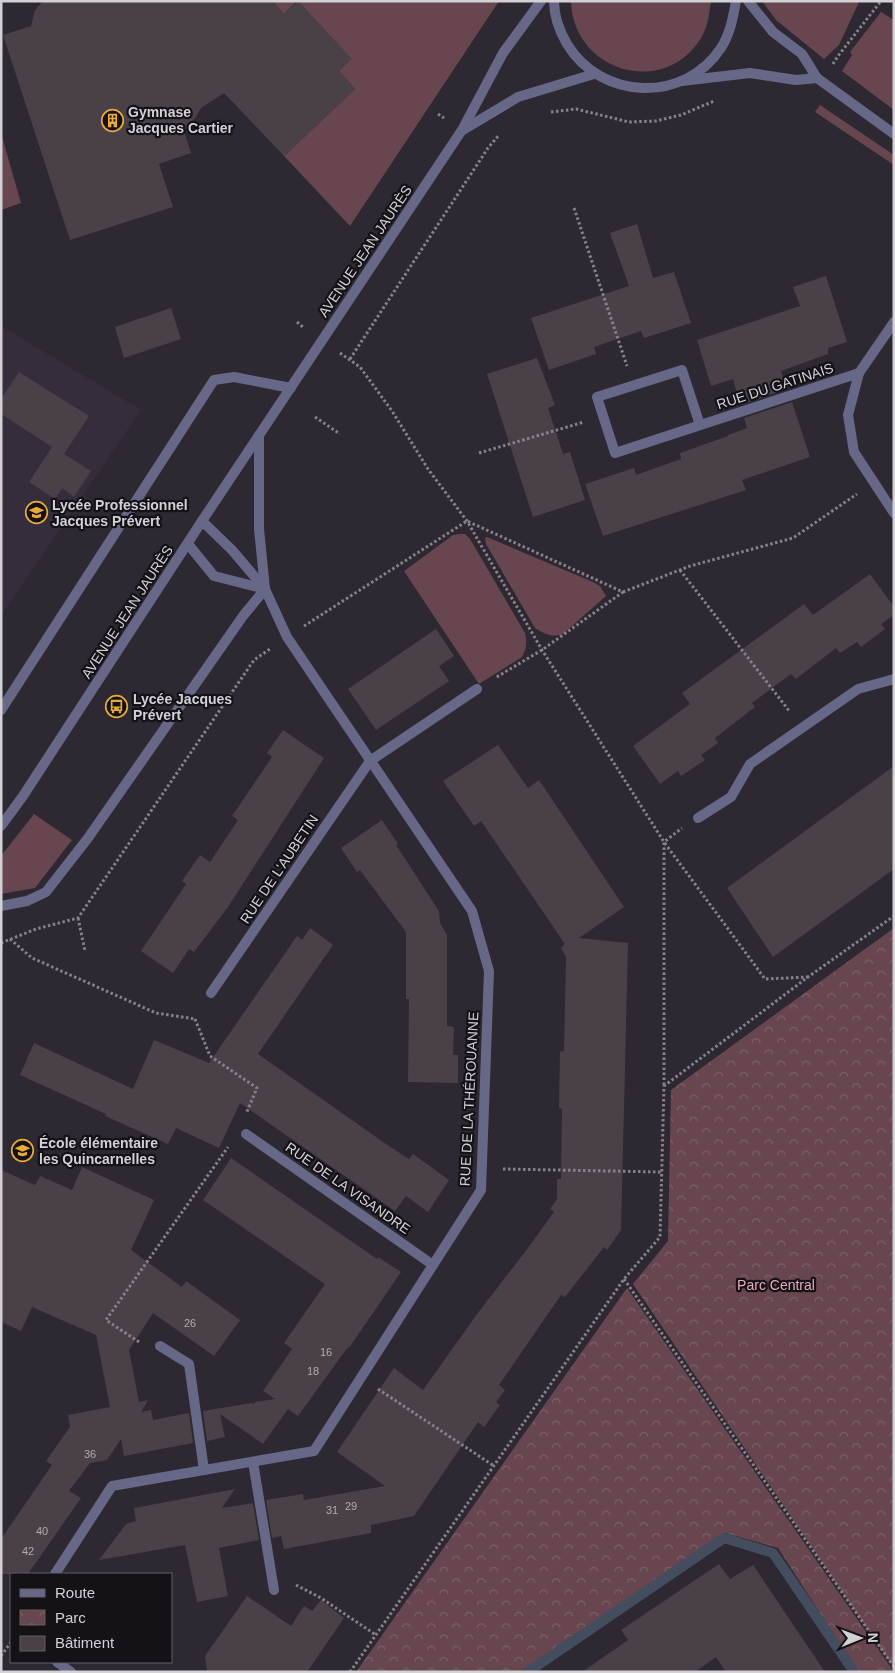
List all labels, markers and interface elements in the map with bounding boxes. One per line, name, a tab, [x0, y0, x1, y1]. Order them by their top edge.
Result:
place label: Gymnase Jacques Cartier	[128, 104, 234, 136]
building icon: Gymnase Jacques Cartier	[100, 108, 124, 132]
street label: AVENUE JEAN JAURÈS	[315, 182, 415, 320]
street label: RUE DU GATINAIS	[715, 360, 835, 412]
place label: Lycée Professionnel Jacques Prévert	[52, 497, 188, 529]
school or university icon: Lycée Professionnel Jacques Prévert	[24, 501, 48, 525]
street label: AVENUE JEAN JAURÈS	[78, 543, 176, 681]
place label: Lycée Jacques Prévert	[133, 691, 232, 723]
bus stop icon: Lycée Jacques Prévert	[105, 695, 129, 719]
street label: RUE DE L'AUBETIN	[237, 812, 321, 926]
street label: RUE DE LA THÉROUANNE	[456, 1011, 482, 1187]
place label: École élémentaire les Quincarnelles	[39, 1135, 158, 1167]
school or university icon: École élémentaire les Quincarnelles	[11, 1139, 35, 1163]
street label: RUE DE LA VISANDRE	[283, 1139, 413, 1237]
park label: Parc Central	[737, 1277, 815, 1293]
house number: 26	[184, 1317, 196, 1329]
house number: 16	[320, 1346, 332, 1358]
house number: 18	[307, 1365, 319, 1377]
house number: 36	[84, 1448, 96, 1460]
house number: 29	[345, 1500, 357, 1512]
house number: 31	[326, 1504, 338, 1516]
house number: 40	[36, 1525, 48, 1537]
house number: 42	[22, 1545, 34, 1557]
legend	[10, 1573, 172, 1663]
text: Route	[55, 1584, 95, 1601]
text: Parc	[55, 1609, 86, 1626]
north arrow	[835, 1613, 885, 1663]
text: N	[865, 1633, 881, 1643]
text: Bâtiment	[55, 1634, 115, 1651]

